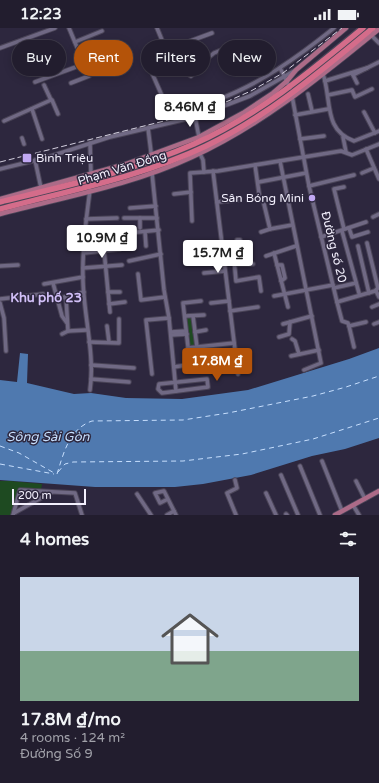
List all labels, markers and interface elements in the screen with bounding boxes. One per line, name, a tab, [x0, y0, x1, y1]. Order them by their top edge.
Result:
text: 12:23	[20, 5, 62, 23]
chip: Buy	[12, 40, 66, 76]
chip: Rent	[74, 40, 133, 76]
chip: Filters	[141, 40, 210, 76]
chip: New	[218, 40, 276, 76]
pin: 8.46M ₫	[153, 94, 227, 128]
text: 8.46M ₫	[164, 99, 216, 115]
street label: Phạm Văn Đồng	[76, 148, 168, 188]
place label: Bình Triệu	[36, 151, 93, 165]
marker: Bình Triệu	[21, 152, 33, 164]
place label: Sân Bóng Mini	[221, 191, 304, 205]
marker: Sân Bóng Mini	[307, 193, 317, 203]
street label: Đường số 20	[318, 210, 350, 285]
pin: 10.9M ₫	[65, 225, 139, 259]
text: 10.9M ₫	[76, 230, 128, 246]
pin: 15.7M ₫	[181, 240, 255, 274]
text: 15.7M ₫	[192, 245, 244, 261]
district label: Khu phố 23	[10, 290, 82, 306]
pin: 17.8M ₫	[180, 348, 254, 382]
text: 17.8M ₫	[191, 353, 243, 369]
water label: Sông Sài Gòn	[6, 429, 91, 445]
scale bar	[12, 487, 86, 506]
text: 200 m	[18, 489, 52, 502]
icon: filters	[337, 528, 359, 550]
text: 4 homes	[20, 529, 89, 550]
icon: home	[154, 603, 226, 675]
text: 17.8M ₫/mo	[20, 709, 121, 730]
text: 4 rooms · 124 m²	[20, 730, 125, 746]
text: Đường Số 9	[20, 746, 93, 762]

